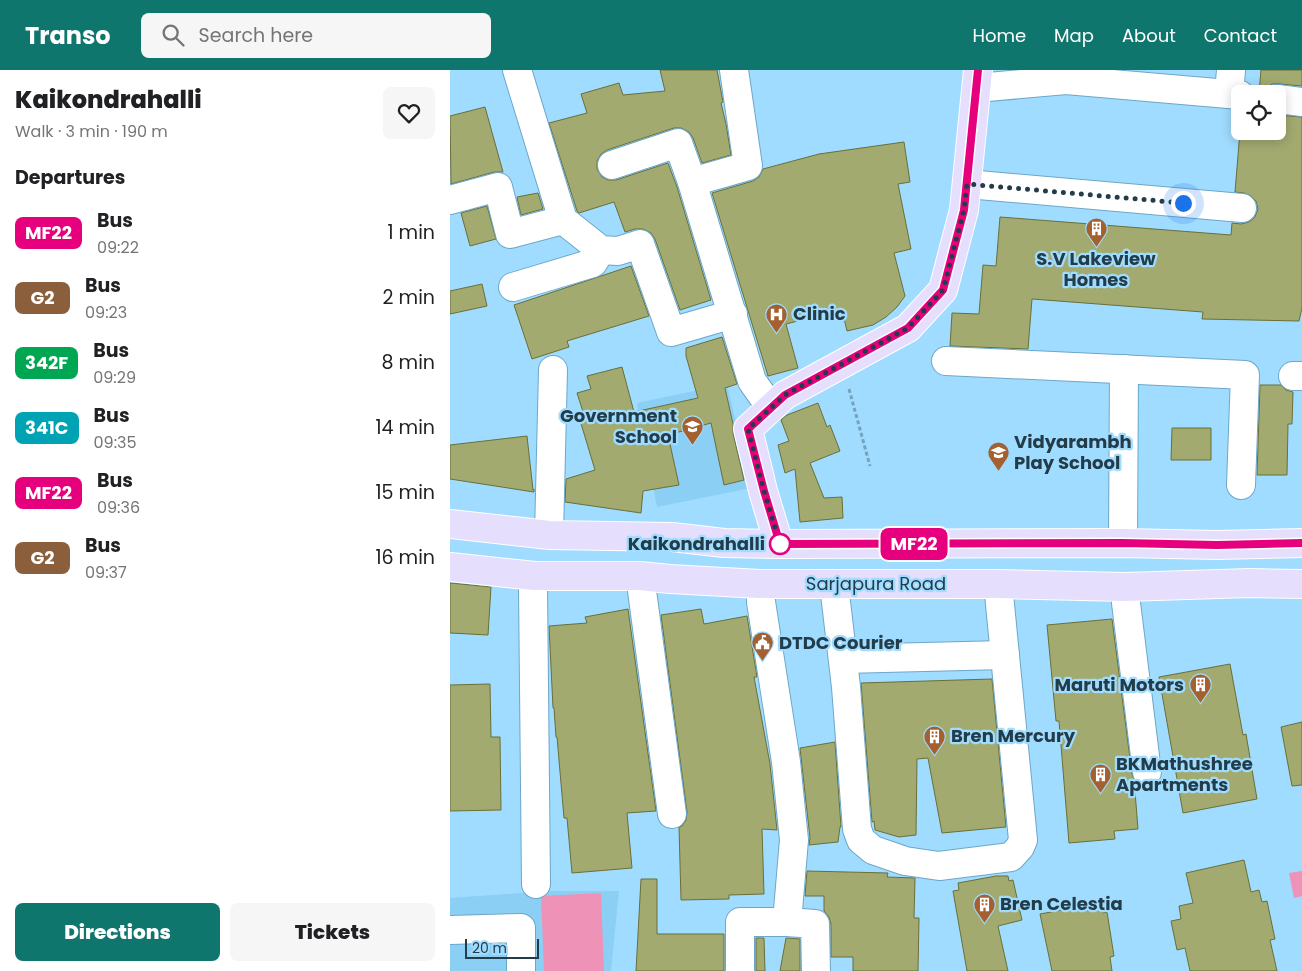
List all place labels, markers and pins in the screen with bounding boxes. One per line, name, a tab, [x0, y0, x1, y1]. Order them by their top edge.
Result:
building icon: S.V Lakeview Homes	[1084, 217, 1108, 248]
place label: S.V Lakeview Homes	[1036, 246, 1156, 292]
place label: Clinic	[793, 301, 846, 326]
hospital icon: Clinic	[765, 302, 789, 333]
place label: Government School	[560, 403, 677, 449]
school or university icon: Government School	[681, 414, 705, 445]
place label: Vidyarambh Play School	[1014, 429, 1132, 475]
school or university icon: Vidyarambh Play School	[986, 440, 1010, 471]
place label: Kaikondrahalli	[628, 531, 765, 556]
marker: Kaikondrahalli	[769, 533, 791, 555]
place label: DTDC Courier	[779, 630, 903, 655]
public building icon: DTDC Courier	[751, 631, 775, 662]
place label: Maruti Motors	[1054, 672, 1184, 697]
building icon: Maruti Motors	[1188, 673, 1212, 704]
place label: Bren Mercury	[951, 723, 1076, 748]
building icon: Bren Mercury	[923, 724, 947, 755]
place label: BKMathushree Apartments	[1116, 751, 1253, 797]
building icon: BKMathushree Apartments	[1088, 762, 1112, 793]
place label: Bren Celestia	[1000, 891, 1123, 916]
building icon: Bren Celestia	[972, 892, 996, 923]

